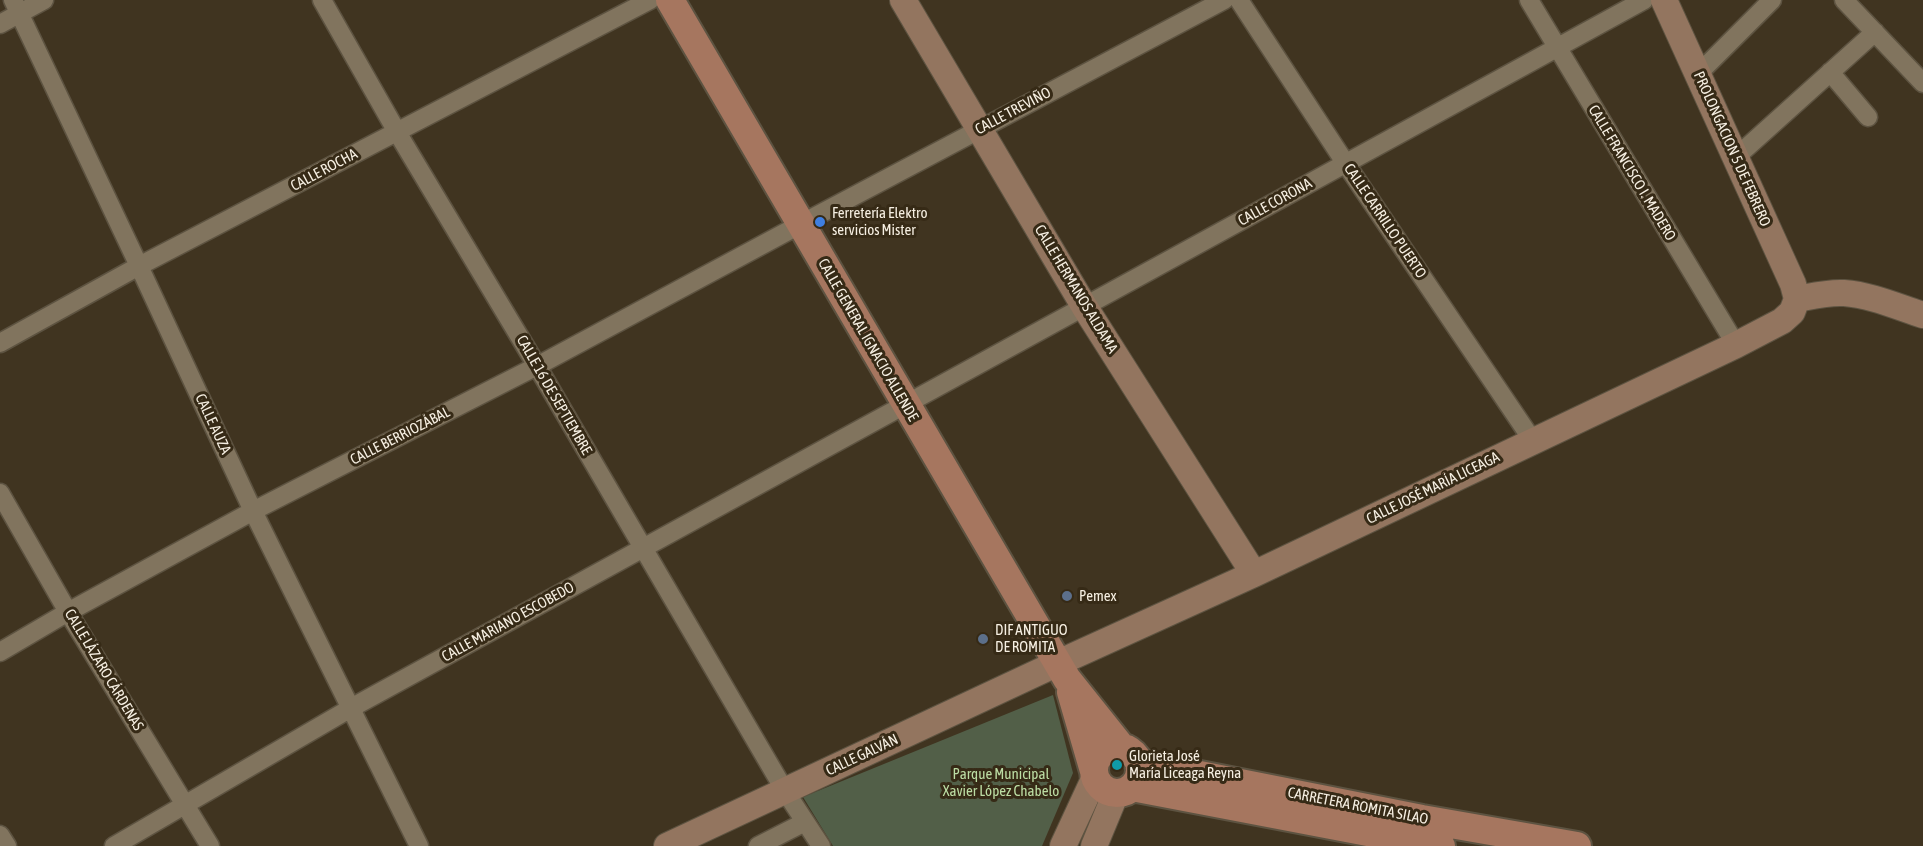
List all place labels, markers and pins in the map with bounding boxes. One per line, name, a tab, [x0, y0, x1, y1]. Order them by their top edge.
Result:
place label: Ferretería Elektro servicios Mister	[832, 204, 928, 239]
marker: Ferretería Elektro servicios Mister	[813, 215, 827, 229]
place label: Pemex	[1079, 587, 1117, 605]
marker: Pemex	[1060, 589, 1074, 603]
place label: DIF ANTIGUO DE ROMITA	[995, 621, 1067, 656]
marker: DIF ANTIGUO DE ROMITA	[976, 632, 990, 646]
place label: Glorieta José María Liceaga Reyna	[1129, 747, 1241, 782]
marker: Glorieta José María Liceaga Reyna	[1110, 758, 1124, 772]

